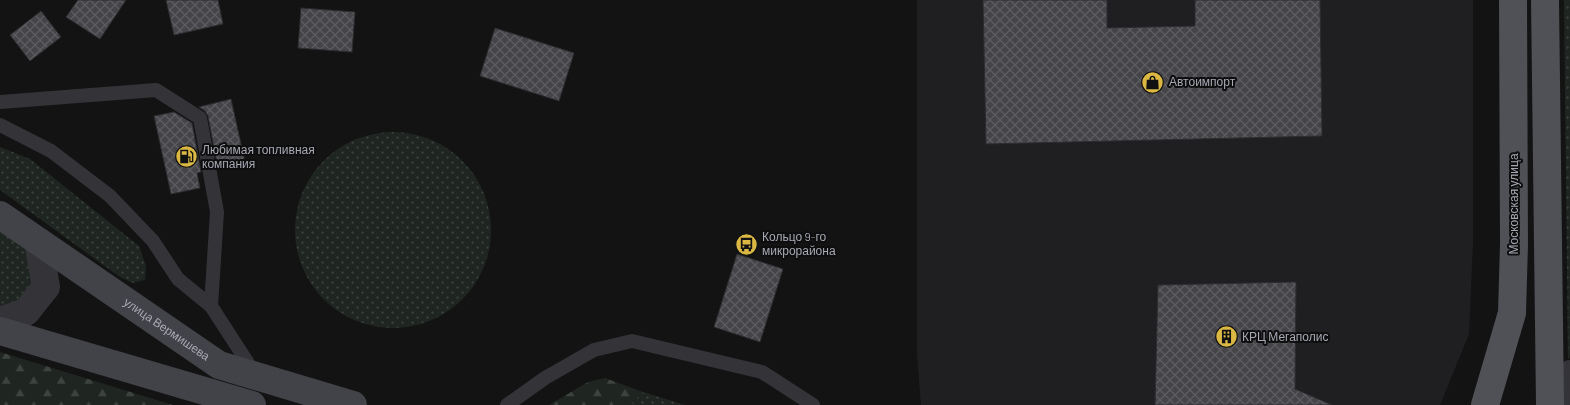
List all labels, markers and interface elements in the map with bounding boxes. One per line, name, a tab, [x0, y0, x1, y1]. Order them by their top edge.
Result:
shop icon: Автоимпорт	[1141, 70, 1165, 94]
place label: Автоимпорт	[1169, 74, 1236, 89]
place label: Любимая топливная компания	[202, 142, 315, 170]
fuel station icon: Любимая топливная компания	[174, 145, 198, 169]
street label: Московская улица	[1506, 153, 1521, 255]
place label: Кольцо 9-го микрорайона	[762, 229, 836, 258]
bus stop icon: Кольцо 9-го микрорайона	[734, 232, 758, 256]
street label: улица Вермишева	[121, 294, 213, 363]
building icon: КРЦ Мегаполис	[1214, 325, 1238, 349]
place label: КРЦ Мегаполис	[1242, 329, 1328, 344]

